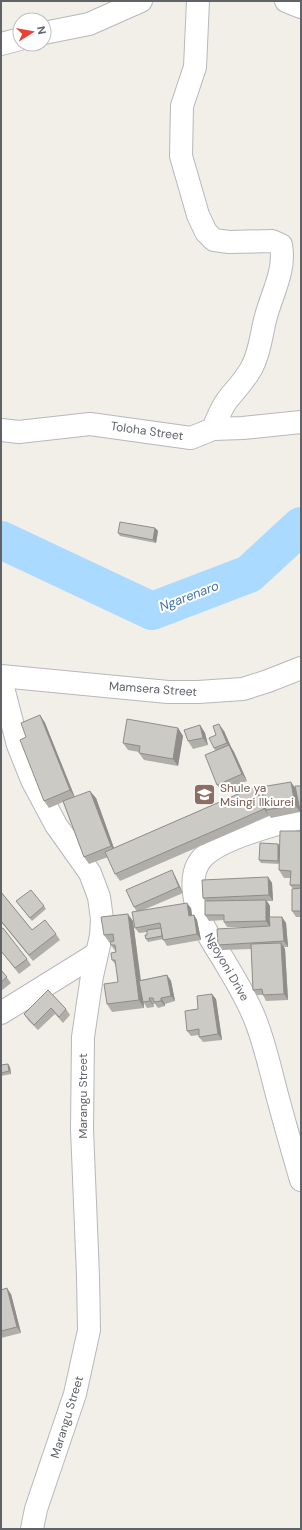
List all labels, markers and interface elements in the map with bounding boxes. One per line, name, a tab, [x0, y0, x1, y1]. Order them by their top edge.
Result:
north arrow	[12, 12, 52, 52]
text: N	[34, 25, 49, 35]
street label: Toloha Street	[110, 418, 185, 444]
water label: Ngarenaro	[157, 577, 221, 615]
street label: Mamsera Street	[108, 678, 198, 700]
place label: Shule ya Msingi Ilkiurei	[220, 780, 294, 810]
school or university icon: Shule ya Msingi Ilkiurei	[192, 782, 218, 808]
street label: Ngoyoni Drive	[201, 930, 253, 1004]
street label: Marangu Street	[75, 1053, 91, 1139]
street label: Marangu Street	[47, 1374, 87, 1460]

